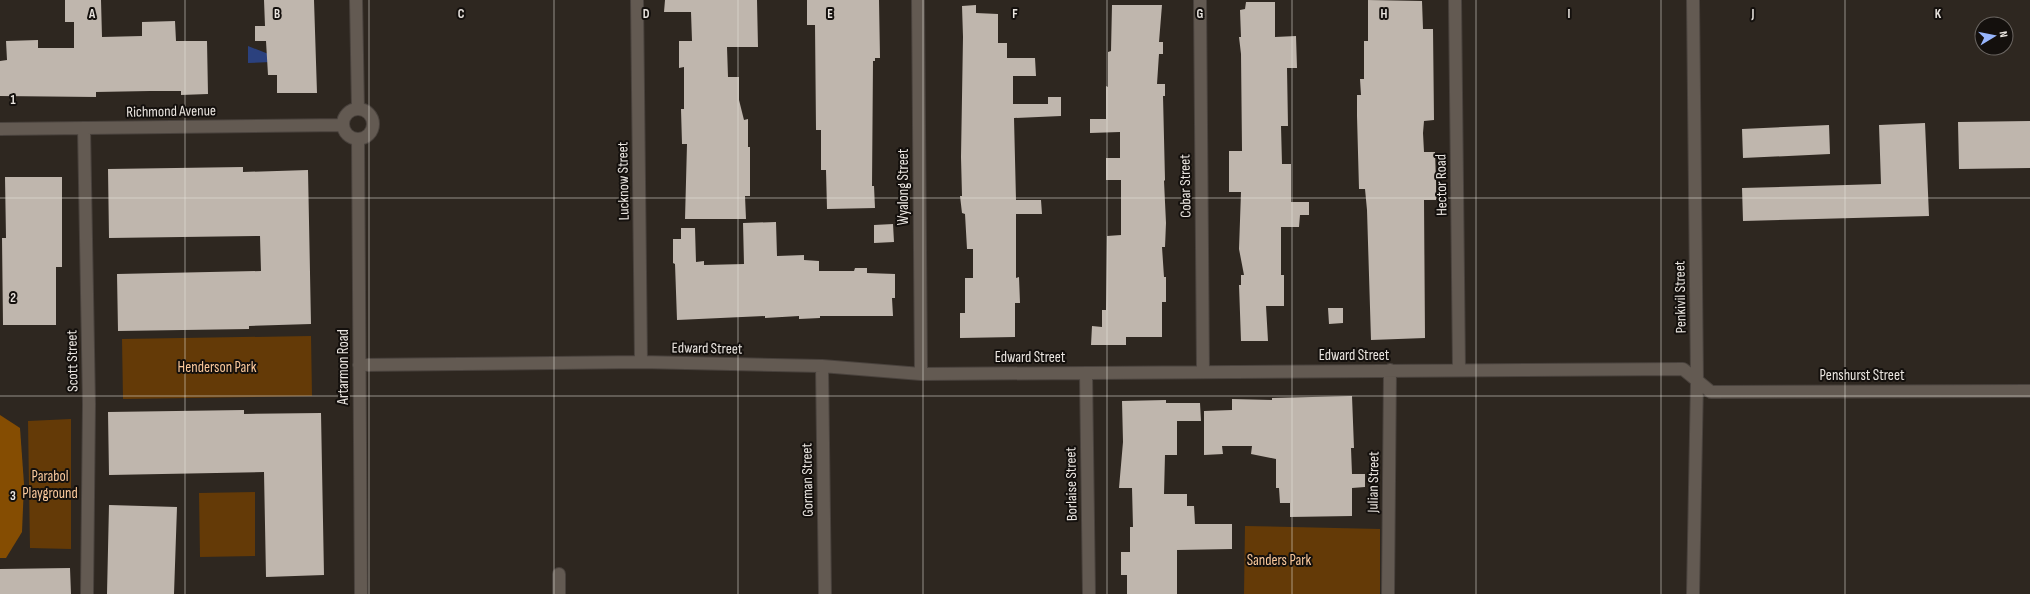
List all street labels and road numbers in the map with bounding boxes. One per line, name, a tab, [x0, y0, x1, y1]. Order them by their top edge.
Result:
street label: Richmond Avenue	[126, 101, 216, 122]
street label: Lucknow Street	[613, 141, 634, 220]
street label: Wyalong Street	[894, 148, 913, 225]
street label: Cobar Street	[1175, 154, 1196, 218]
street label: Hector Road	[1431, 154, 1452, 216]
street label: Penkivil Street	[1670, 260, 1691, 334]
street label: Artarmon Road	[334, 329, 353, 406]
street label: Scott Street	[62, 330, 83, 392]
street label: Edward Street	[671, 338, 743, 359]
street label: Edward Street	[1319, 346, 1390, 365]
street label: Edward Street	[995, 348, 1066, 367]
street label: Penshurst Street	[1820, 366, 1905, 385]
street label: Gorman Street	[797, 442, 818, 517]
street label: Borlaise Street	[1061, 446, 1082, 521]
street label: Julian Street	[1363, 451, 1384, 514]

